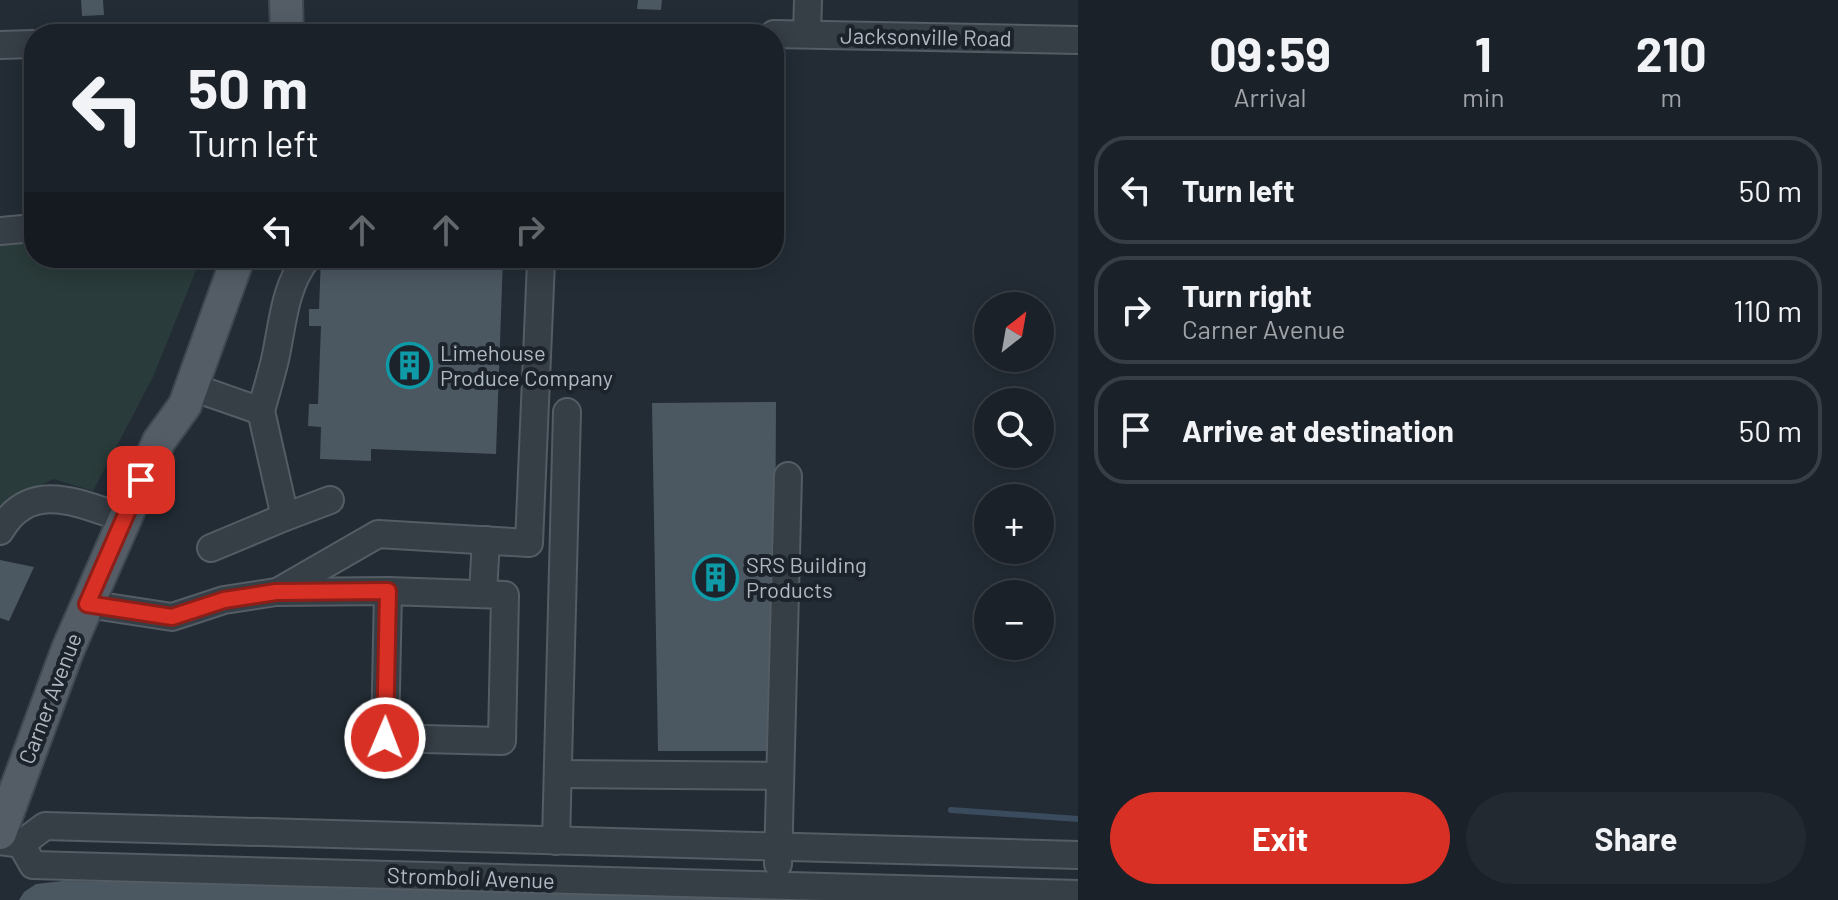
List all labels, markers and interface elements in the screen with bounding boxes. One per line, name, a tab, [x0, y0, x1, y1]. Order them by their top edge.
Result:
street label: Jacksonville Road	[840, 22, 1012, 50]
text: 09:59	[1209, 24, 1331, 82]
text: 1	[1475, 24, 1492, 82]
text: 210	[1636, 24, 1707, 82]
text: 50 m	[188, 53, 308, 120]
icon: left	[56, 56, 160, 160]
text: Arrival	[1234, 81, 1306, 112]
text: min	[1462, 81, 1504, 112]
text: m	[1660, 81, 1682, 112]
text: Turn left	[188, 121, 319, 164]
icon: left	[1114, 168, 1158, 212]
text: Turn left	[1182, 172, 1295, 208]
text: 50 m	[1739, 172, 1802, 208]
icon: left	[256, 208, 300, 252]
icon: ahead	[340, 208, 384, 252]
icon: ahead	[424, 208, 468, 252]
icon: right	[508, 208, 552, 252]
text: Turn right	[1182, 277, 1312, 313]
icon: right	[1114, 288, 1158, 332]
north arrow	[974, 292, 1054, 372]
map controls	[974, 292, 1054, 660]
text: 110 m	[1733, 292, 1802, 328]
text: Carner Avenue	[1182, 313, 1345, 344]
place label: Limehouse Produce Company	[440, 339, 613, 390]
building icon: Limehouse Produce Company	[385, 341, 433, 389]
button: search	[974, 388, 1054, 468]
icon: arrive	[1114, 408, 1158, 452]
text: Arrive at destination	[1182, 412, 1454, 448]
text: 50 m	[1739, 412, 1802, 448]
pin	[107, 446, 175, 514]
icon: arrive	[119, 458, 163, 502]
button: +	[974, 484, 1054, 564]
place label: SRS Building Products	[746, 551, 867, 602]
building icon: SRS Building Products	[691, 553, 739, 601]
button: −	[974, 580, 1054, 660]
street label: Carner Avenue	[12, 629, 86, 767]
position arrow	[343, 696, 427, 780]
button: Exit	[1110, 792, 1450, 884]
button: Share	[1466, 792, 1806, 884]
street label: Stromboli Avenue	[387, 861, 555, 893]

